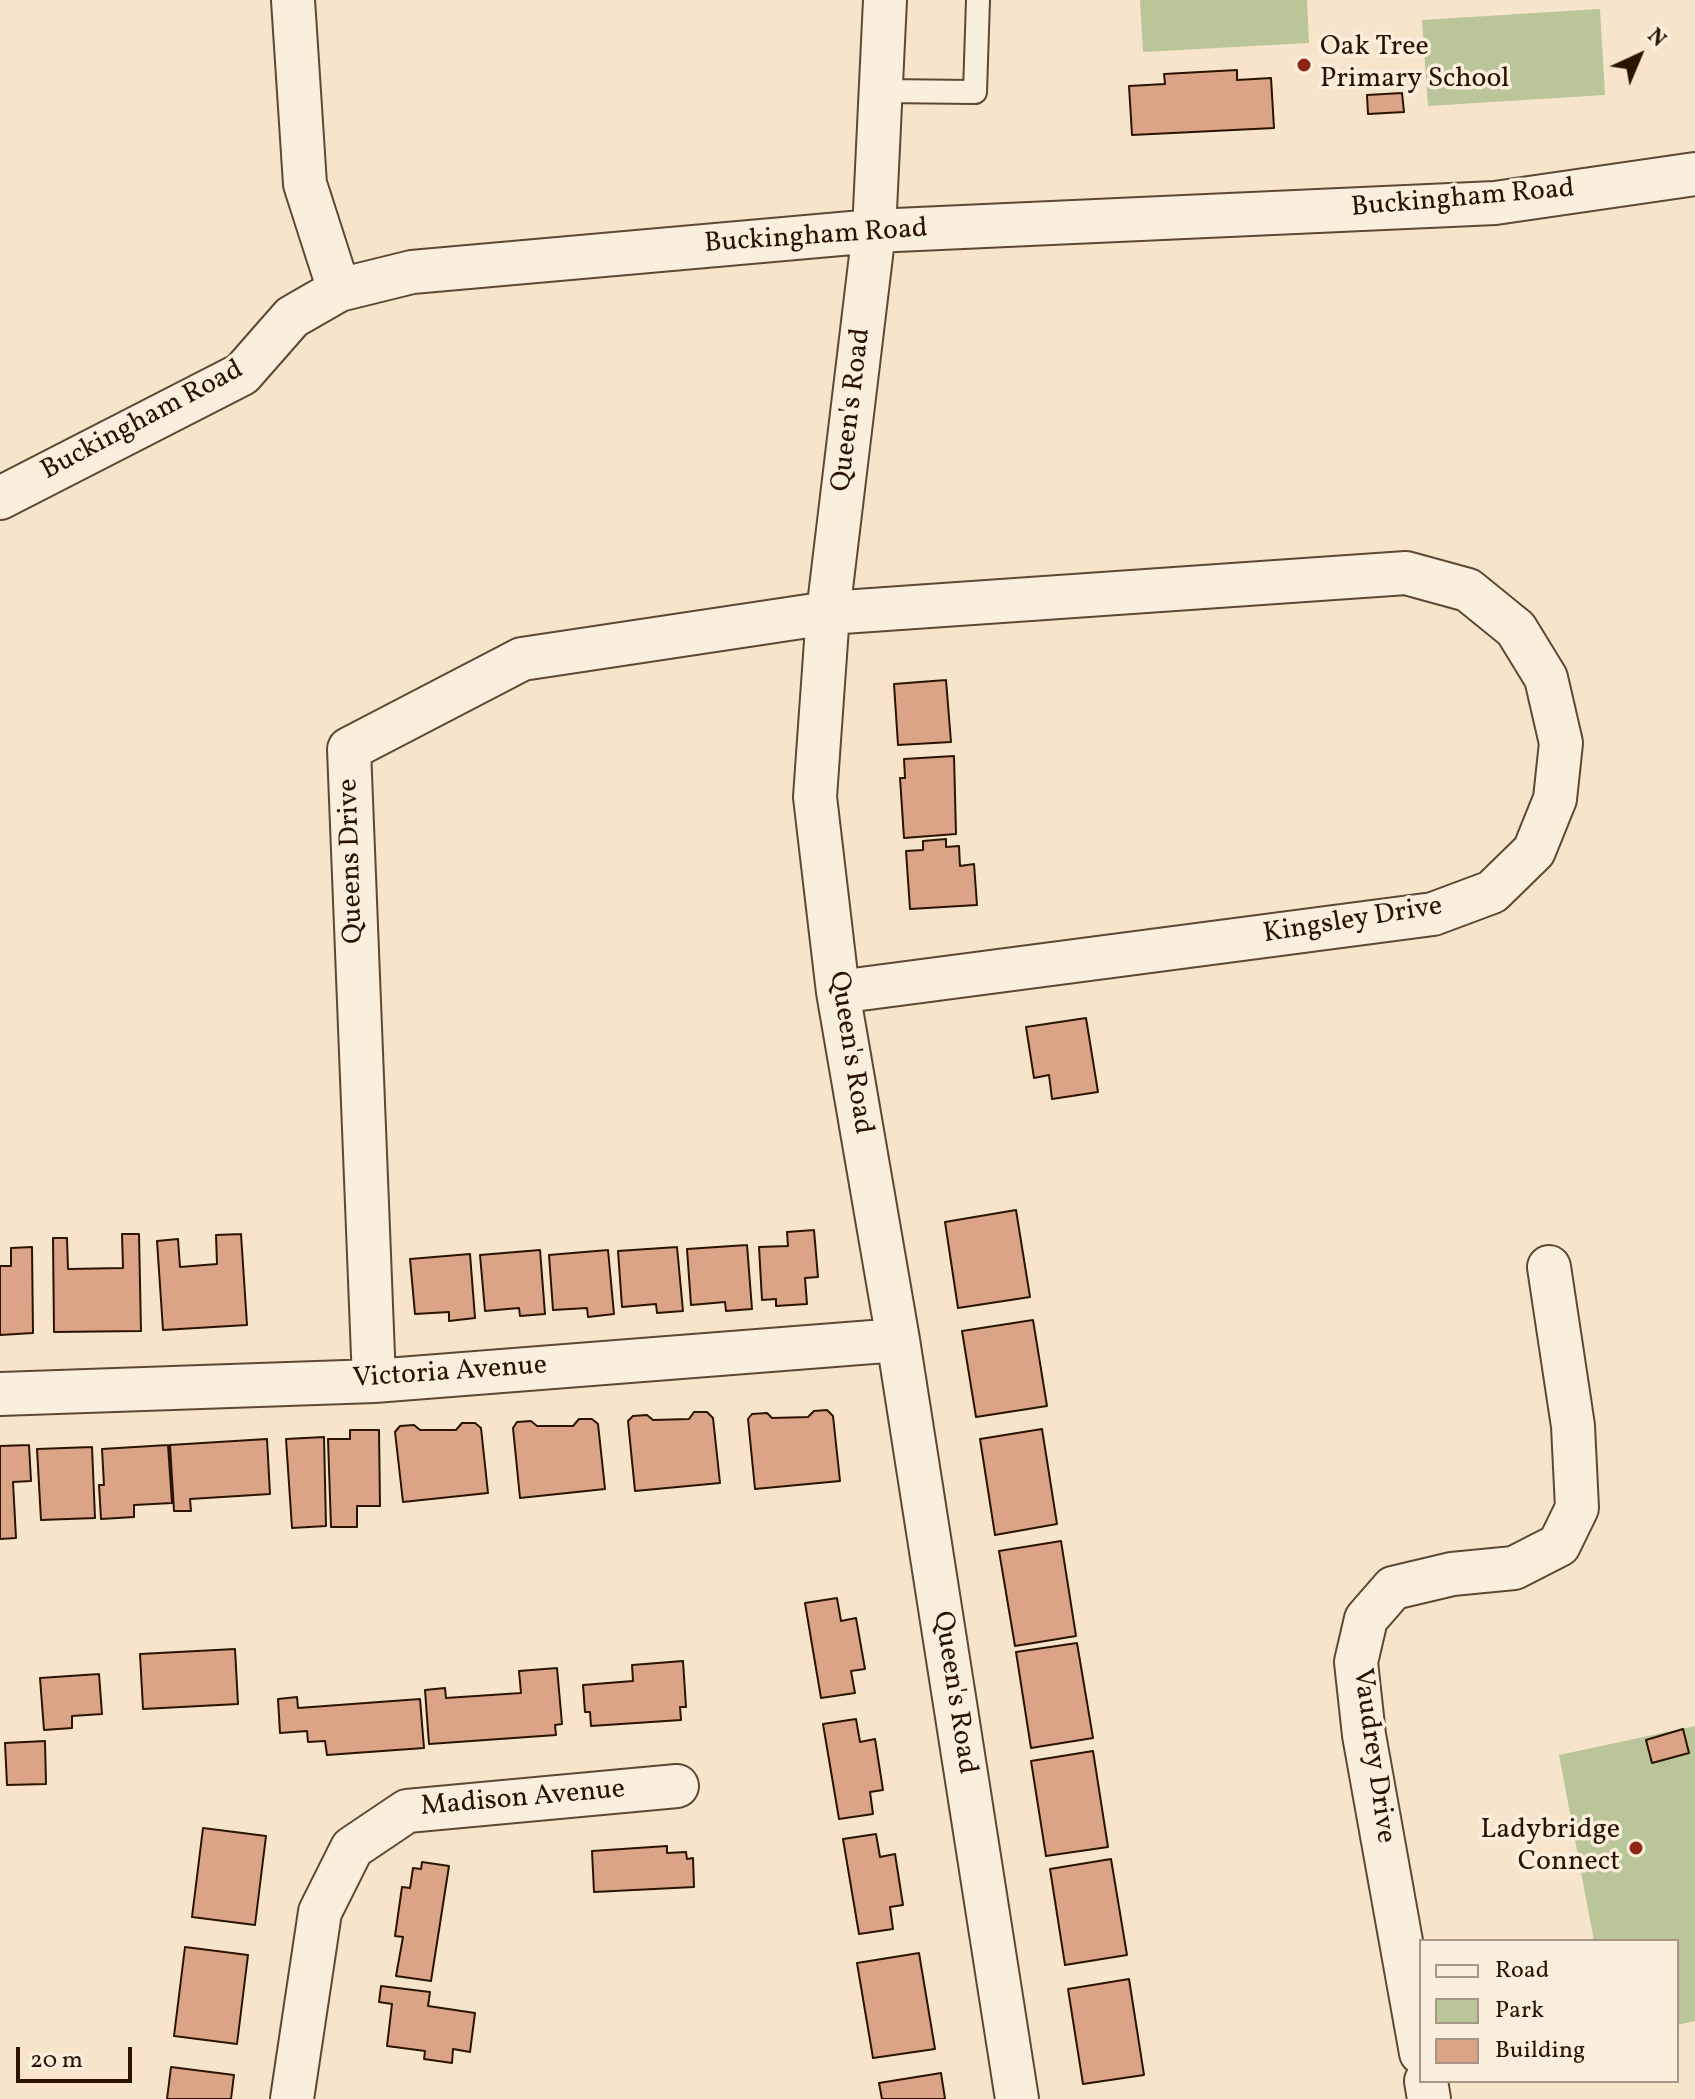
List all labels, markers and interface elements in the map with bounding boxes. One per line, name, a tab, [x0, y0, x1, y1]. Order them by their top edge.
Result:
north arrow	[1599, 16, 1679, 96]
text: N	[1639, 22, 1673, 55]
place label: Oak Tree Primary School	[1320, 32, 1509, 98]
marker: Oak Tree Primary School	[1295, 56, 1313, 74]
street label: Buckingham Road	[1350, 174, 1576, 226]
street label: Buckingham Road	[703, 213, 929, 263]
street label: Queen's Road	[826, 326, 880, 494]
street label: Buckingham Road	[36, 355, 250, 489]
street label: Queens Drive	[333, 778, 373, 944]
street label: Kingsley Drive	[1261, 891, 1445, 953]
street label: Queen's Road	[820, 969, 878, 1137]
street label: Victoria Avenue	[352, 1350, 548, 1398]
street label: Queen's Road	[924, 1609, 982, 1777]
street label: Vaudrey Drive	[1343, 1666, 1401, 1846]
street label: Madison Avenue	[419, 1774, 627, 1826]
place label: Ladybridge Connect	[1481, 1815, 1620, 1881]
marker: Ladybridge Connect	[1627, 1839, 1645, 1857]
legend	[1419, 1939, 1679, 2083]
text: Road	[1495, 1954, 1549, 1988]
text: Park	[1495, 1994, 1544, 2028]
scale bar	[20, 2031, 136, 2081]
text: Building	[1495, 2034, 1585, 2068]
text: 20 m	[30, 2044, 83, 2078]

